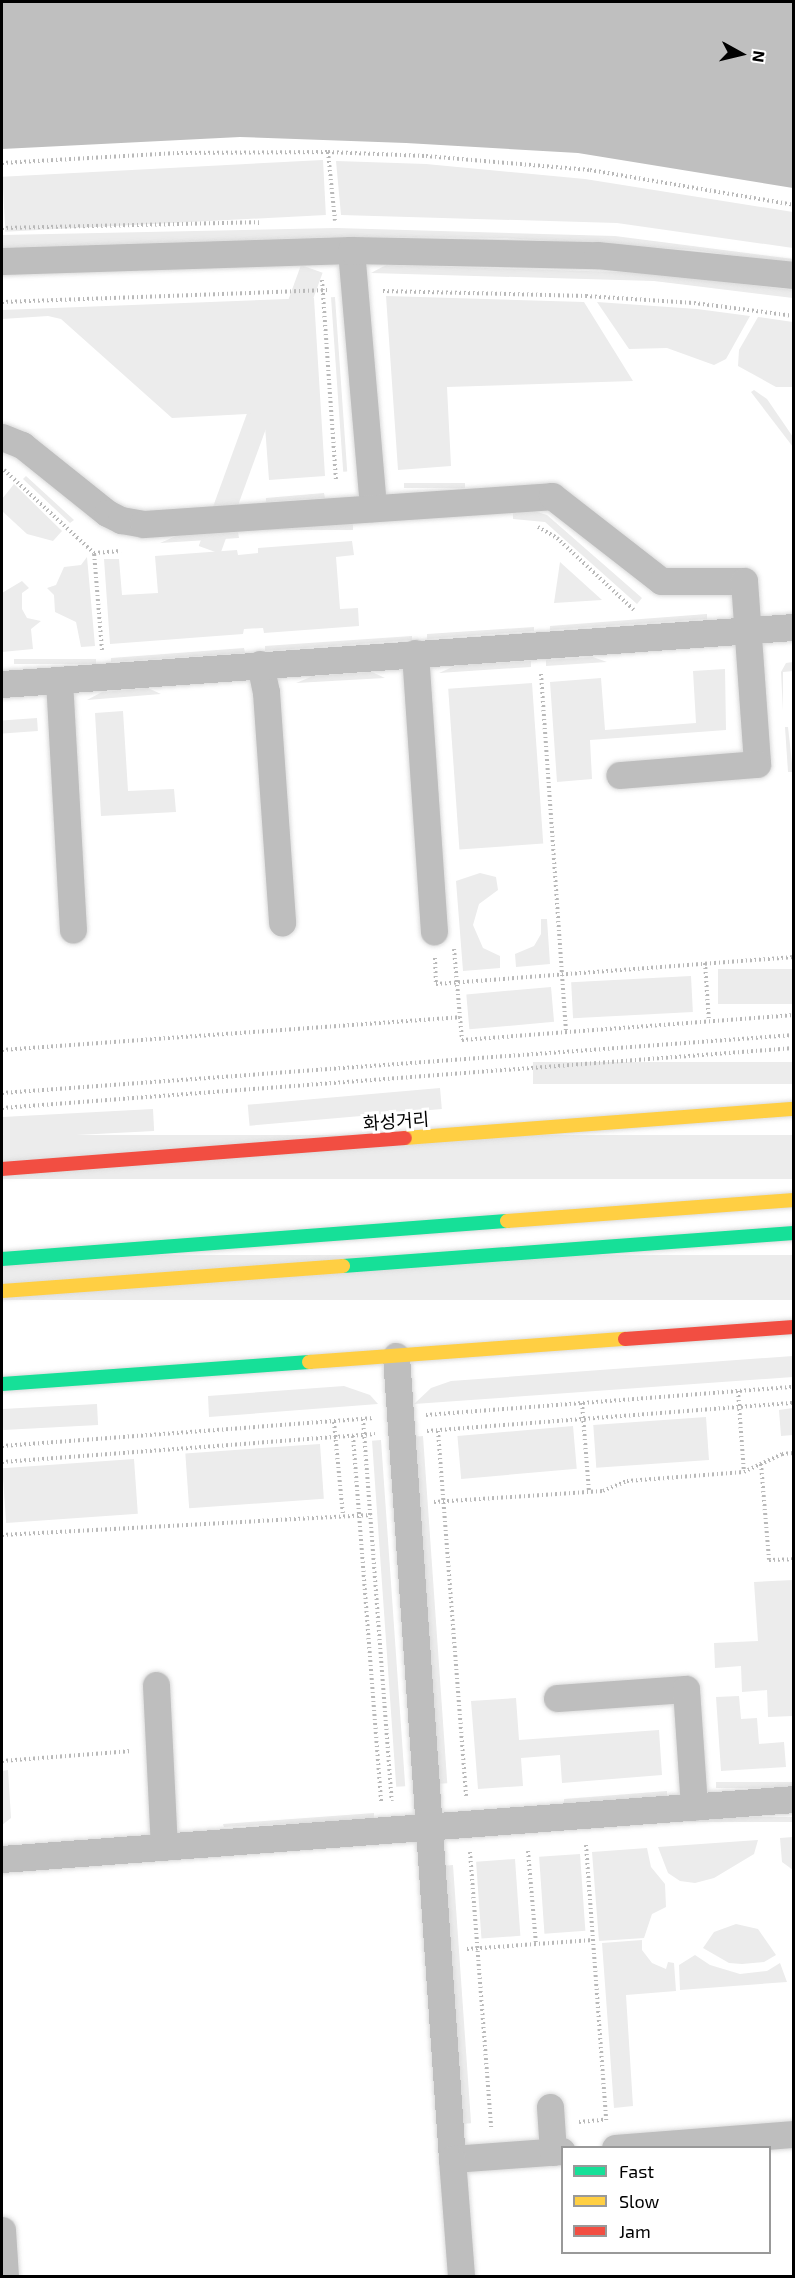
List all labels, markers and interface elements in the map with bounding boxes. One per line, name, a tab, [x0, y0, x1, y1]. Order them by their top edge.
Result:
north arrow	[711, 24, 771, 84]
text: N	[749, 50, 770, 64]
street label: 화성거리	[362, 1108, 430, 1134]
legend	[561, 2146, 771, 2254]
text: Fast	[619, 2160, 654, 2182]
text: Slow	[619, 2190, 659, 2212]
text: Jam	[619, 2220, 651, 2242]

